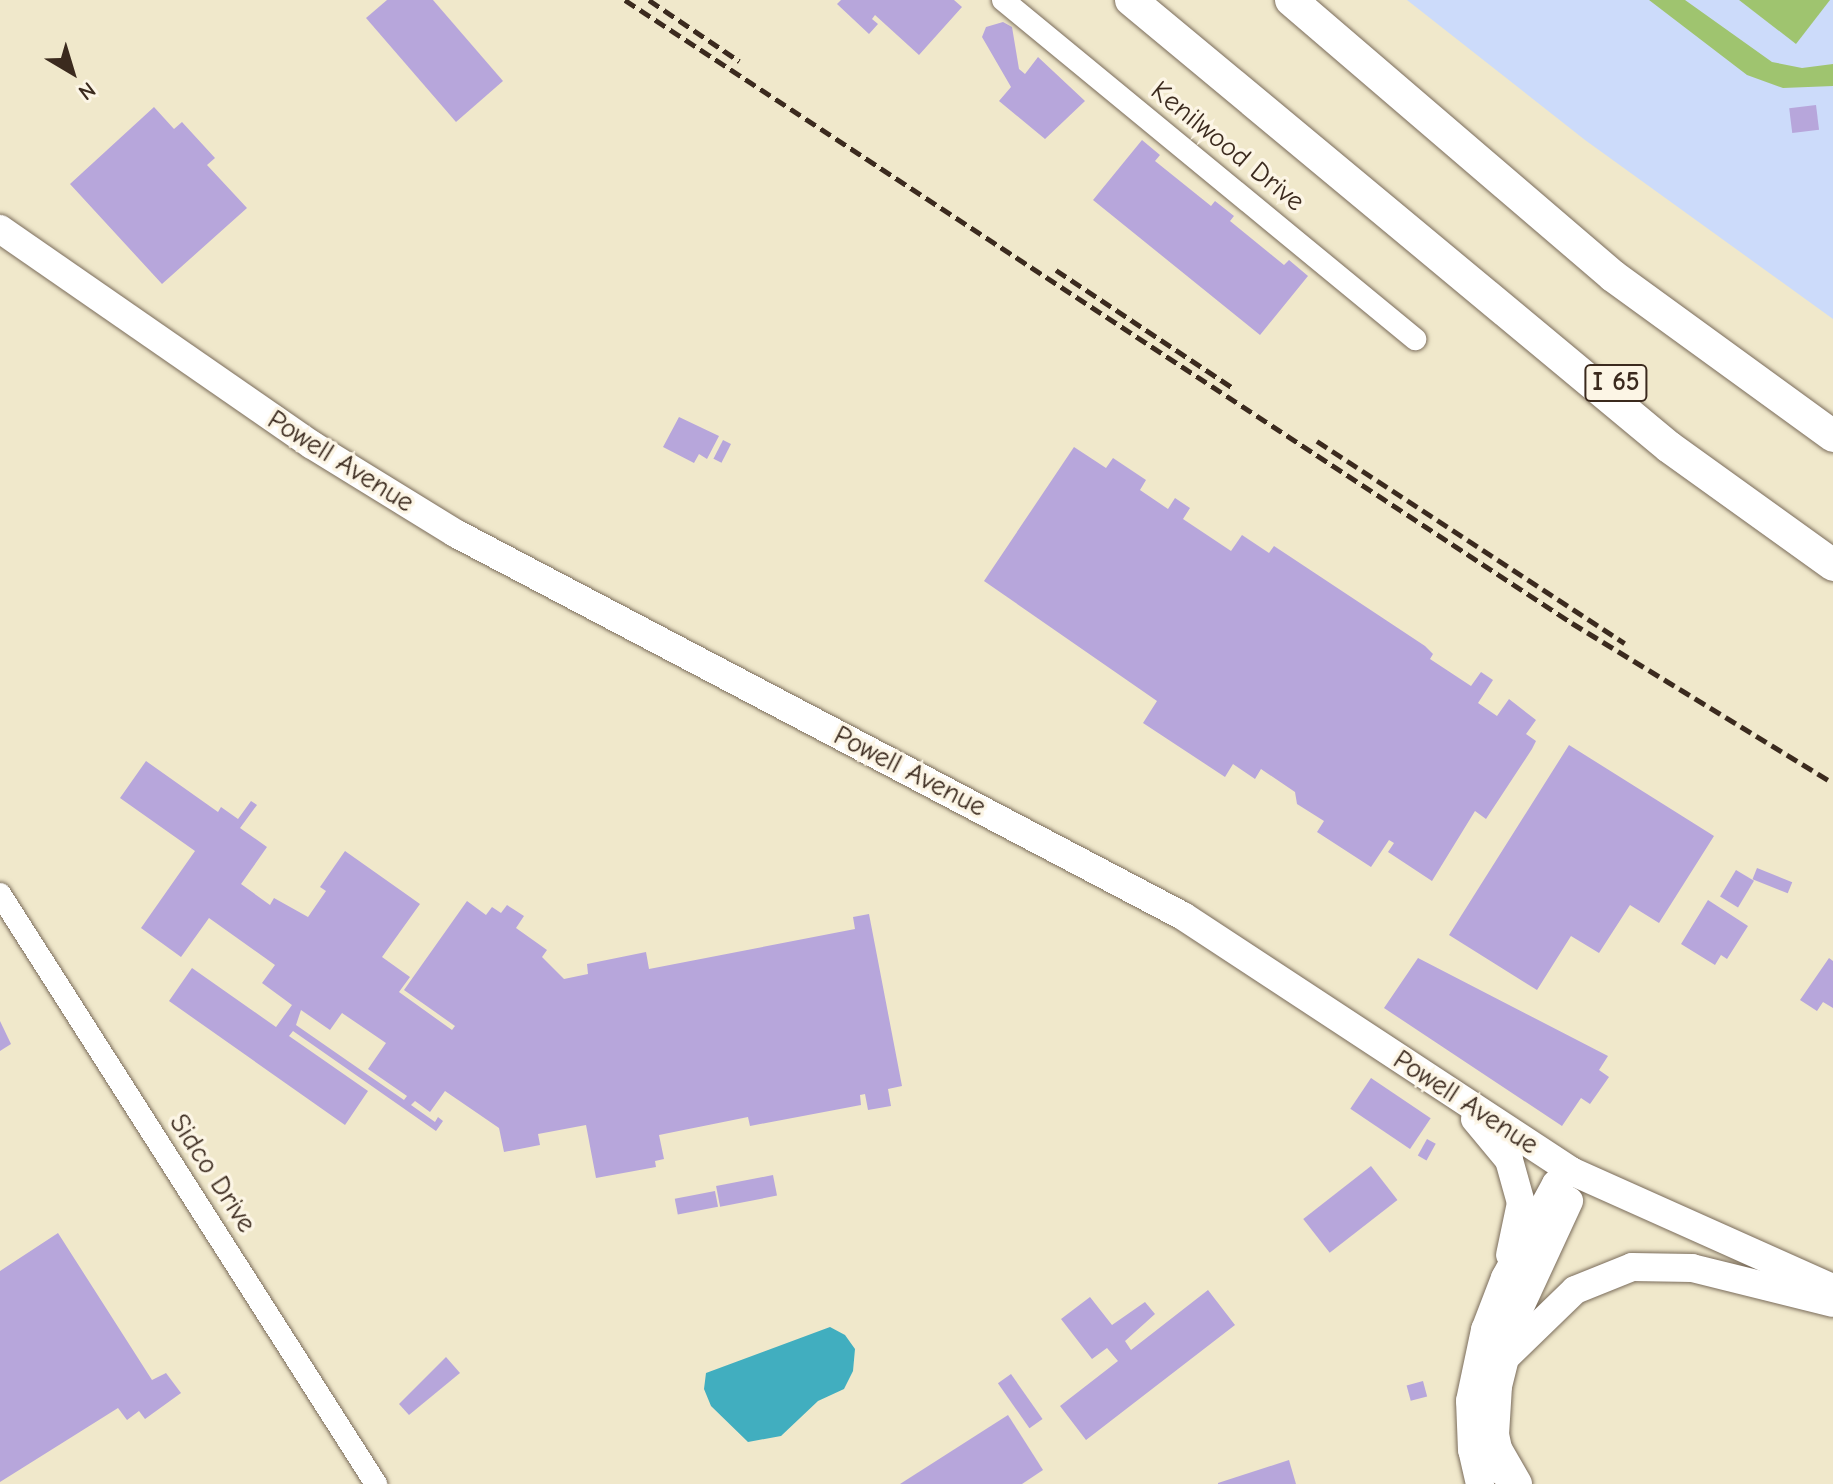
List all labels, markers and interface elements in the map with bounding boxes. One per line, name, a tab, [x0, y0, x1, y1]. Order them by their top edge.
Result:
north arrow	[32, 32, 112, 112]
street label: Kenilwood Drive	[1144, 74, 1312, 218]
text: N	[73, 76, 100, 106]
road number: I 65	[1584, 361, 1648, 405]
street label: Powell Avenue	[262, 403, 420, 519]
street label: Powell Avenue	[828, 718, 992, 824]
street label: Powell Avenue	[1387, 1043, 1545, 1161]
street label: Sidco Drive	[162, 1107, 264, 1239]

